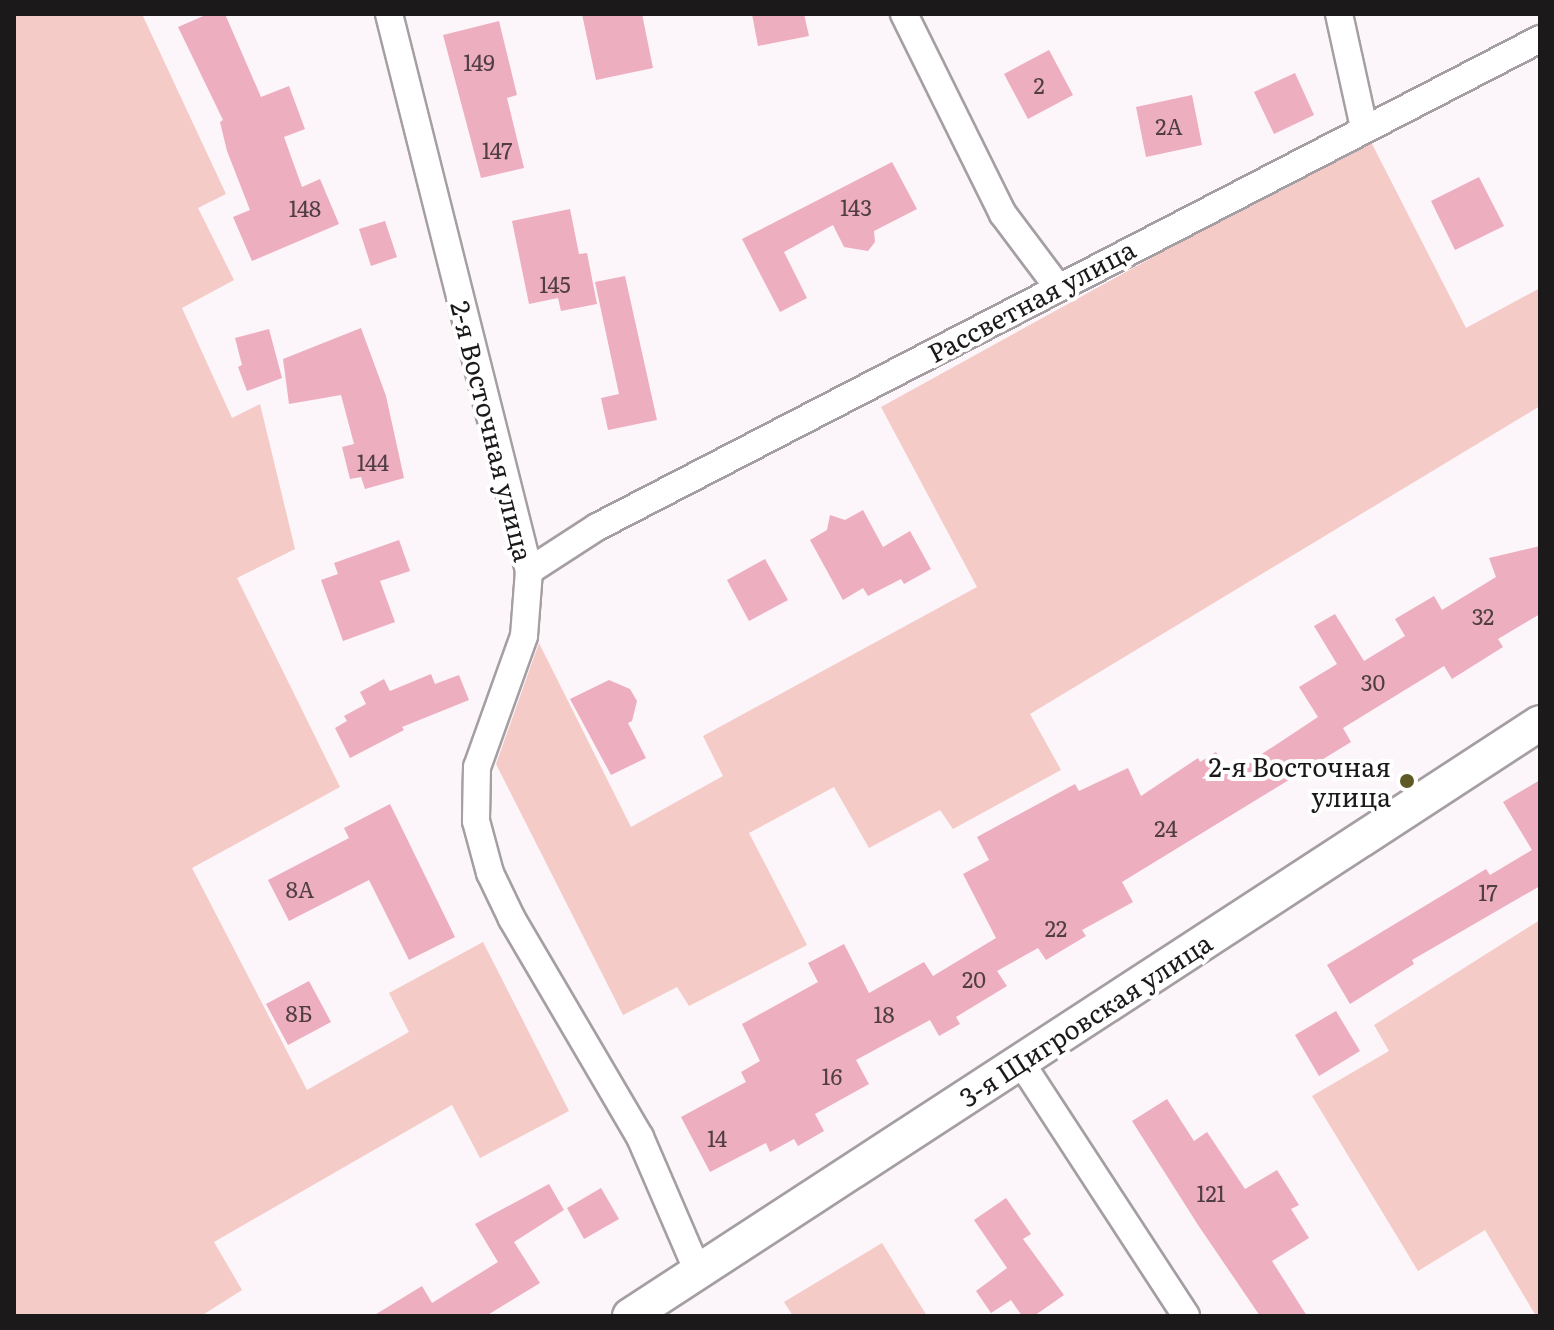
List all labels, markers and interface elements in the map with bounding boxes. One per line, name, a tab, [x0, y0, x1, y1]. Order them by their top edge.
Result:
house number: 149	[463, 49, 495, 75]
house number: 2	[1033, 72, 1045, 98]
house number: 2А	[1155, 113, 1183, 139]
house number: 147	[482, 137, 512, 163]
house number: 143	[840, 194, 872, 220]
house number: 148	[289, 195, 321, 221]
street label: Рассветная улица	[922, 232, 1140, 368]
house number: 145	[539, 271, 571, 297]
street label: 2-я Восточная улица	[446, 297, 540, 565]
house number: 144	[357, 449, 389, 475]
house number: 32	[1472, 603, 1494, 629]
house number: 30	[1361, 669, 1385, 695]
place label: 2-я Восточная улица	[1209, 750, 1391, 812]
marker: 2-я Восточная улица	[1398, 772, 1416, 790]
house number: 24	[1154, 815, 1178, 841]
house number: 8А	[286, 876, 314, 902]
house number: 17	[1478, 879, 1498, 905]
house number: 22	[1045, 915, 1067, 941]
street label: 3-я Щигровская улица	[953, 926, 1217, 1112]
house number: 20	[962, 966, 986, 992]
house number: 8Б	[286, 1000, 312, 1026]
house number: 18	[873, 1001, 895, 1027]
house number: 16	[822, 1063, 842, 1089]
house number: 14	[707, 1125, 727, 1151]
house number: 121	[1196, 1180, 1226, 1206]

